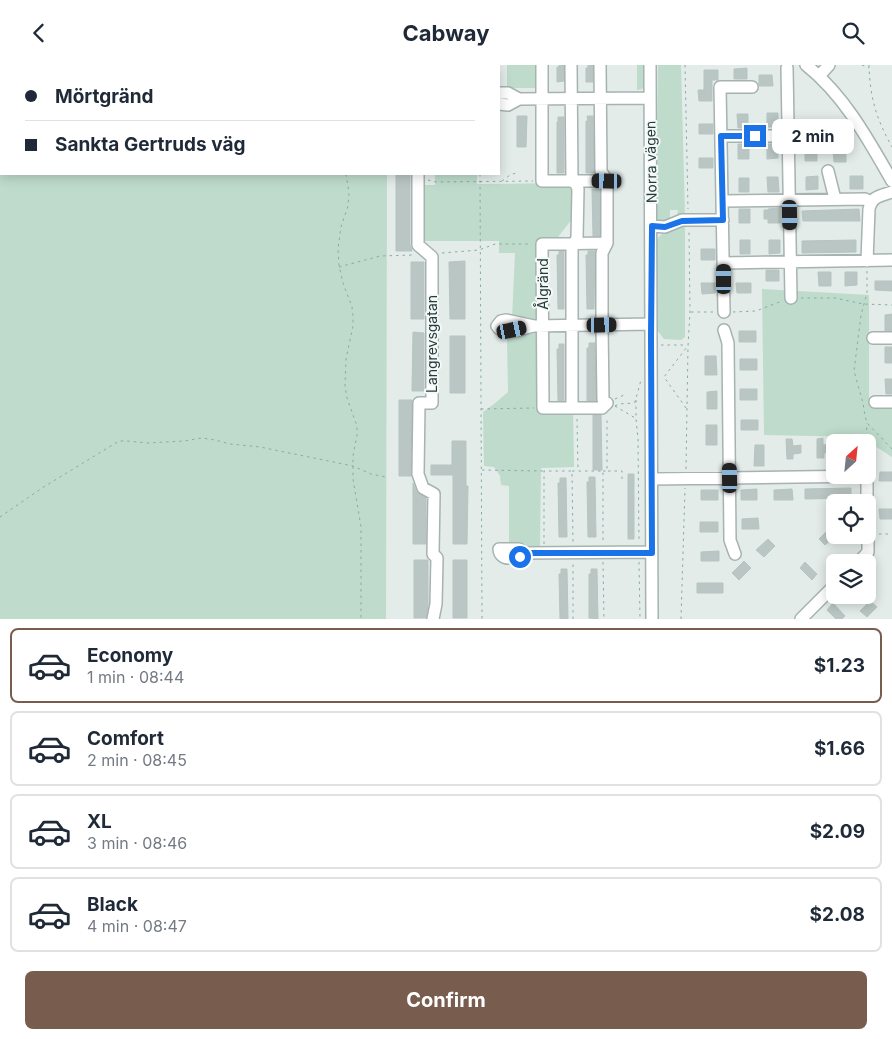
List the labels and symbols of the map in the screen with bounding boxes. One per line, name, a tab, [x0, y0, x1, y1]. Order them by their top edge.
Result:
callout: 2 min	[772, 119, 855, 153]
street label: Norra vägen	[641, 121, 660, 203]
route end	[744, 125, 766, 147]
car	[591, 173, 622, 189]
car	[782, 200, 797, 230]
street label: Ålgränd	[533, 258, 551, 310]
car	[716, 264, 731, 294]
street label: Langrevsgatan	[423, 295, 440, 393]
car	[586, 317, 617, 333]
car	[495, 320, 528, 340]
north arrow	[826, 434, 876, 484]
car	[722, 463, 737, 493]
route start	[509, 546, 531, 568]

